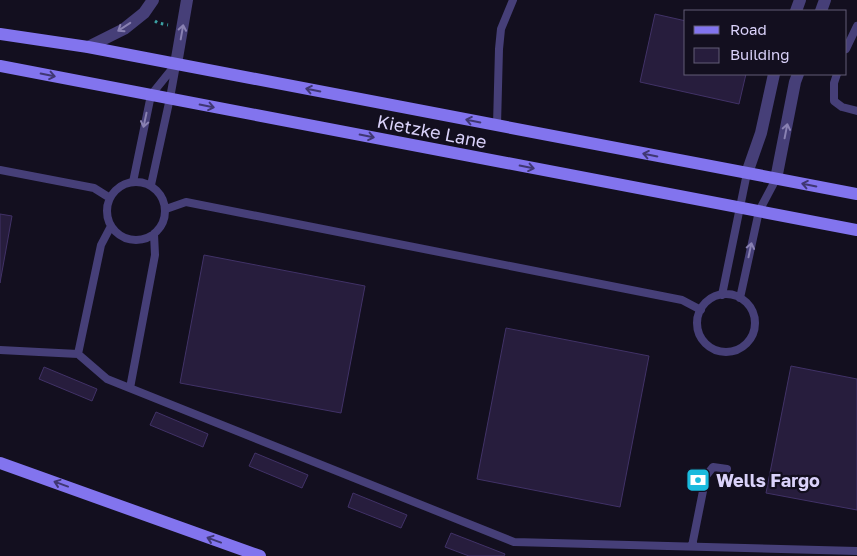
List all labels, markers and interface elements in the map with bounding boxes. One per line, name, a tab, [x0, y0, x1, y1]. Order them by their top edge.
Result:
legend	[684, 10, 847, 75]
text: Road	[730, 20, 767, 38]
one-way arrow	[117, 23, 131, 33]
one-way arrow	[177, 24, 187, 40]
text: Building	[730, 45, 790, 63]
one-way arrow	[39, 71, 55, 80]
one-way arrow	[306, 85, 322, 94]
one-way arrow	[199, 101, 215, 111]
street label: Kietzke Lane	[375, 110, 489, 152]
one-way arrow	[140, 112, 150, 128]
one-way arrow	[465, 116, 481, 125]
one-way arrow	[781, 124, 791, 140]
one-way arrow	[359, 132, 375, 142]
one-way arrow	[642, 149, 658, 159]
one-way arrow	[518, 163, 534, 172]
one-way arrow	[802, 180, 818, 190]
one-way arrow	[746, 243, 755, 259]
bank icon: Wells Fargo	[685, 467, 711, 493]
place label: Wells Fargo	[716, 469, 820, 491]
one-way arrow	[54, 479, 70, 488]
one-way arrow	[207, 535, 223, 544]

